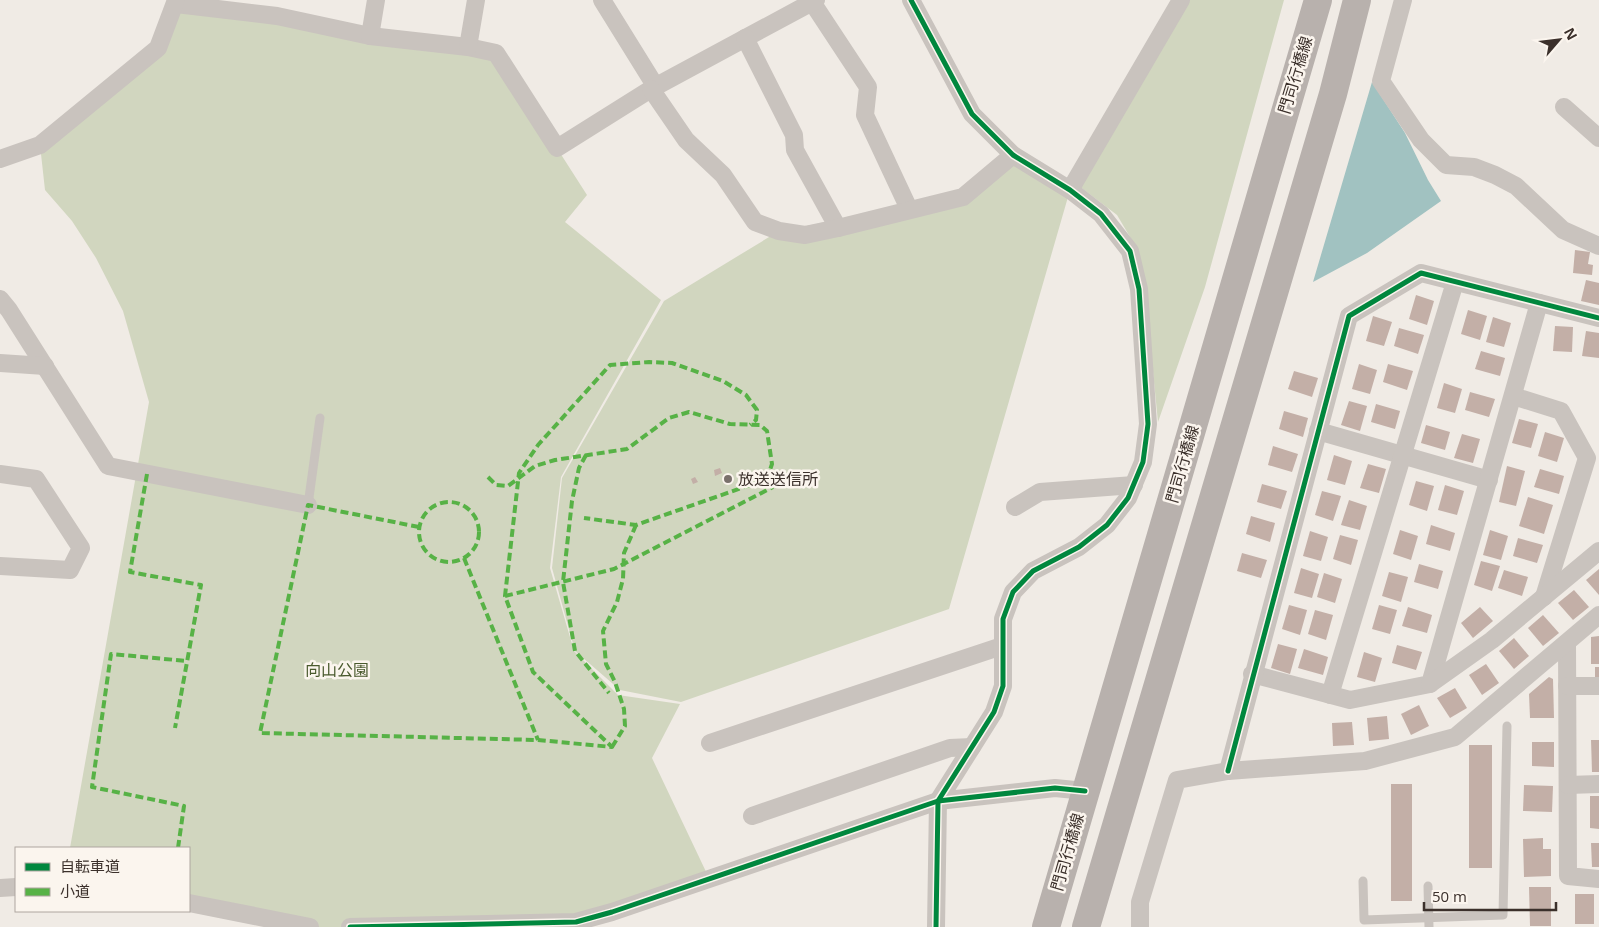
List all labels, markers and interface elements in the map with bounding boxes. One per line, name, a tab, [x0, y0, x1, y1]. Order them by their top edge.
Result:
north arrow	[1534, 15, 1584, 65]
text: N	[1560, 24, 1582, 43]
street label: 門司行橋線	[1273, 34, 1317, 116]
street label: 門司行橋線	[1160, 423, 1204, 505]
place label: 放送送信所	[738, 468, 818, 490]
marker: 放送送信所	[722, 473, 734, 485]
park label: 向山公園	[305, 659, 369, 681]
street label: 門司行橋線	[1045, 811, 1089, 893]
legend	[15, 847, 190, 912]
text: 自転車道	[60, 856, 120, 876]
scale bar	[1424, 880, 1556, 912]
text: 小道	[60, 881, 90, 901]
text: 50 m	[1432, 886, 1467, 906]

